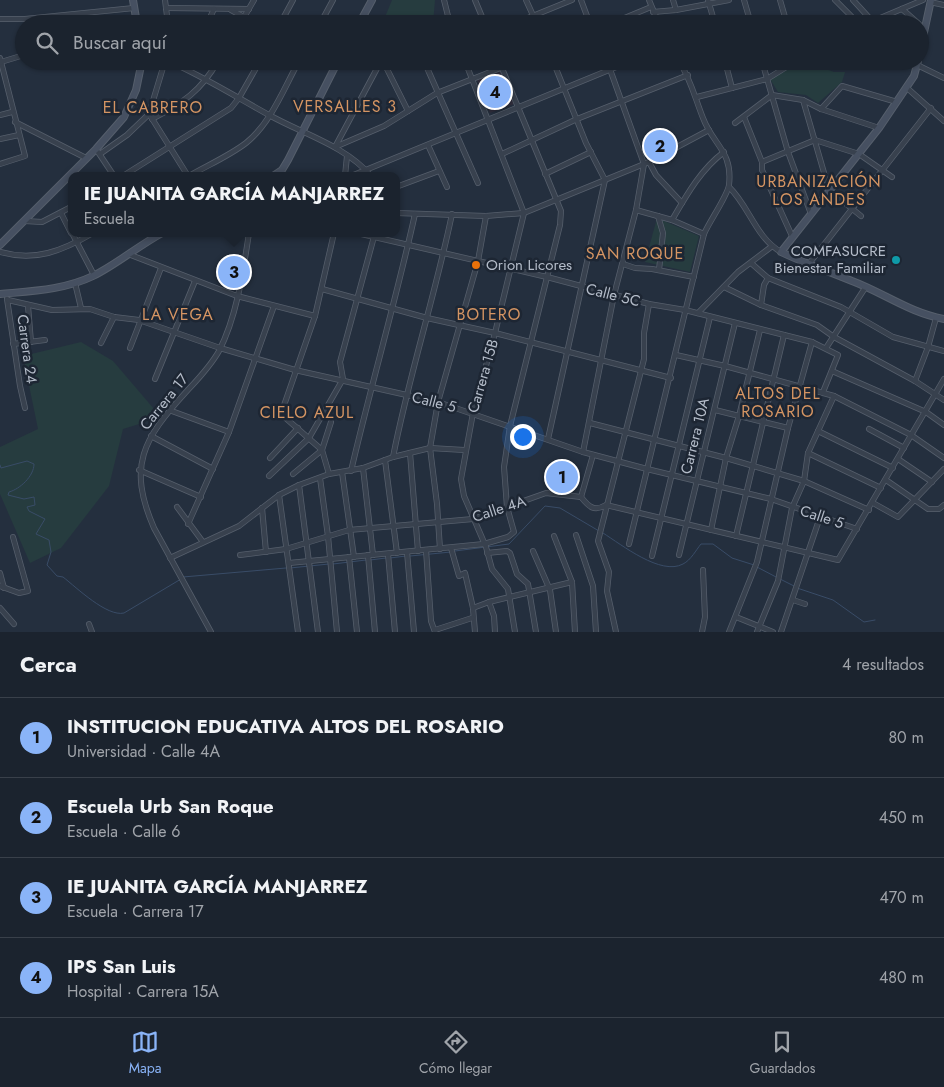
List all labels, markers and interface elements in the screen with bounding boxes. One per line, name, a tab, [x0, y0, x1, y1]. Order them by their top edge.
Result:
search box	[15, 15, 929, 70]
icon: search	[33, 29, 61, 57]
text: Buscar aquí	[73, 29, 167, 56]
pin: 4	[479, 73, 511, 111]
district label: VERSALLES 3	[293, 95, 397, 118]
district label: EL CABRERO	[103, 96, 203, 119]
pin: 2	[644, 127, 676, 165]
district label: URBANIZACIÓN LOS ANDES	[756, 170, 882, 211]
popup	[68, 172, 400, 237]
text: IE JUANITA GARCÍA MANJARREZ	[84, 180, 384, 207]
text: Escuela	[84, 207, 135, 230]
place label: COMFASUCRE Bienestar Familiar	[774, 240, 887, 279]
district label: SAN ROQUE	[586, 242, 684, 265]
pin: 3	[218, 253, 250, 291]
place label: Orion Licores	[486, 254, 572, 276]
marker: COMFASUCRE Bienestar Familiar	[890, 254, 902, 266]
marker: Orion Licores	[470, 259, 482, 271]
street label: Calle 5C	[583, 278, 643, 312]
district label: LA VEGA	[142, 303, 214, 326]
district label: BOTERO	[457, 303, 521, 326]
street label: Carrera 24	[11, 313, 43, 385]
street label: Carrera 15B	[462, 337, 504, 415]
street label: Carrera 17	[134, 369, 194, 435]
district label: ALTOS DEL ROSARIO	[735, 382, 821, 423]
street label: Calle 5	[409, 386, 459, 418]
street label: Carrera 10A	[675, 396, 715, 476]
district label: CIELO AZUL	[260, 401, 354, 424]
your location	[510, 424, 536, 450]
pin: 1	[546, 458, 578, 496]
street label: Calle 4A	[469, 490, 529, 528]
street label: Calle 5	[797, 500, 847, 534]
text: Cerca	[20, 650, 77, 680]
text: 4 resultados	[842, 653, 924, 676]
text: INSTITUCION EDUCATIVA ALTOS DEL ROSARIO	[67, 713, 504, 740]
text: 1	[32, 726, 40, 749]
text: 80 m	[888, 726, 924, 749]
text: Universidad · Calle 4A	[67, 740, 220, 763]
text: Escuela Urb San Roque	[67, 793, 274, 820]
text: 2	[31, 806, 41, 829]
text: 450 m	[879, 806, 924, 829]
text: Escuela · Calle 6	[67, 820, 181, 843]
text: IE JUANITA GARCÍA MANJARREZ	[67, 873, 368, 900]
text: 3	[31, 886, 41, 909]
text: 470 m	[879, 886, 924, 909]
text: Escuela · Carrera 17	[67, 900, 204, 923]
text: IPS San Luis	[67, 953, 176, 980]
text: 4	[30, 966, 42, 989]
text: 480 m	[879, 966, 924, 989]
text: Hospital · Carrera 15A	[67, 980, 219, 1003]
tab: Mapa	[129, 1028, 162, 1078]
tab: Cómo llegar	[419, 1028, 492, 1078]
tab: Guardados	[750, 1028, 815, 1078]

